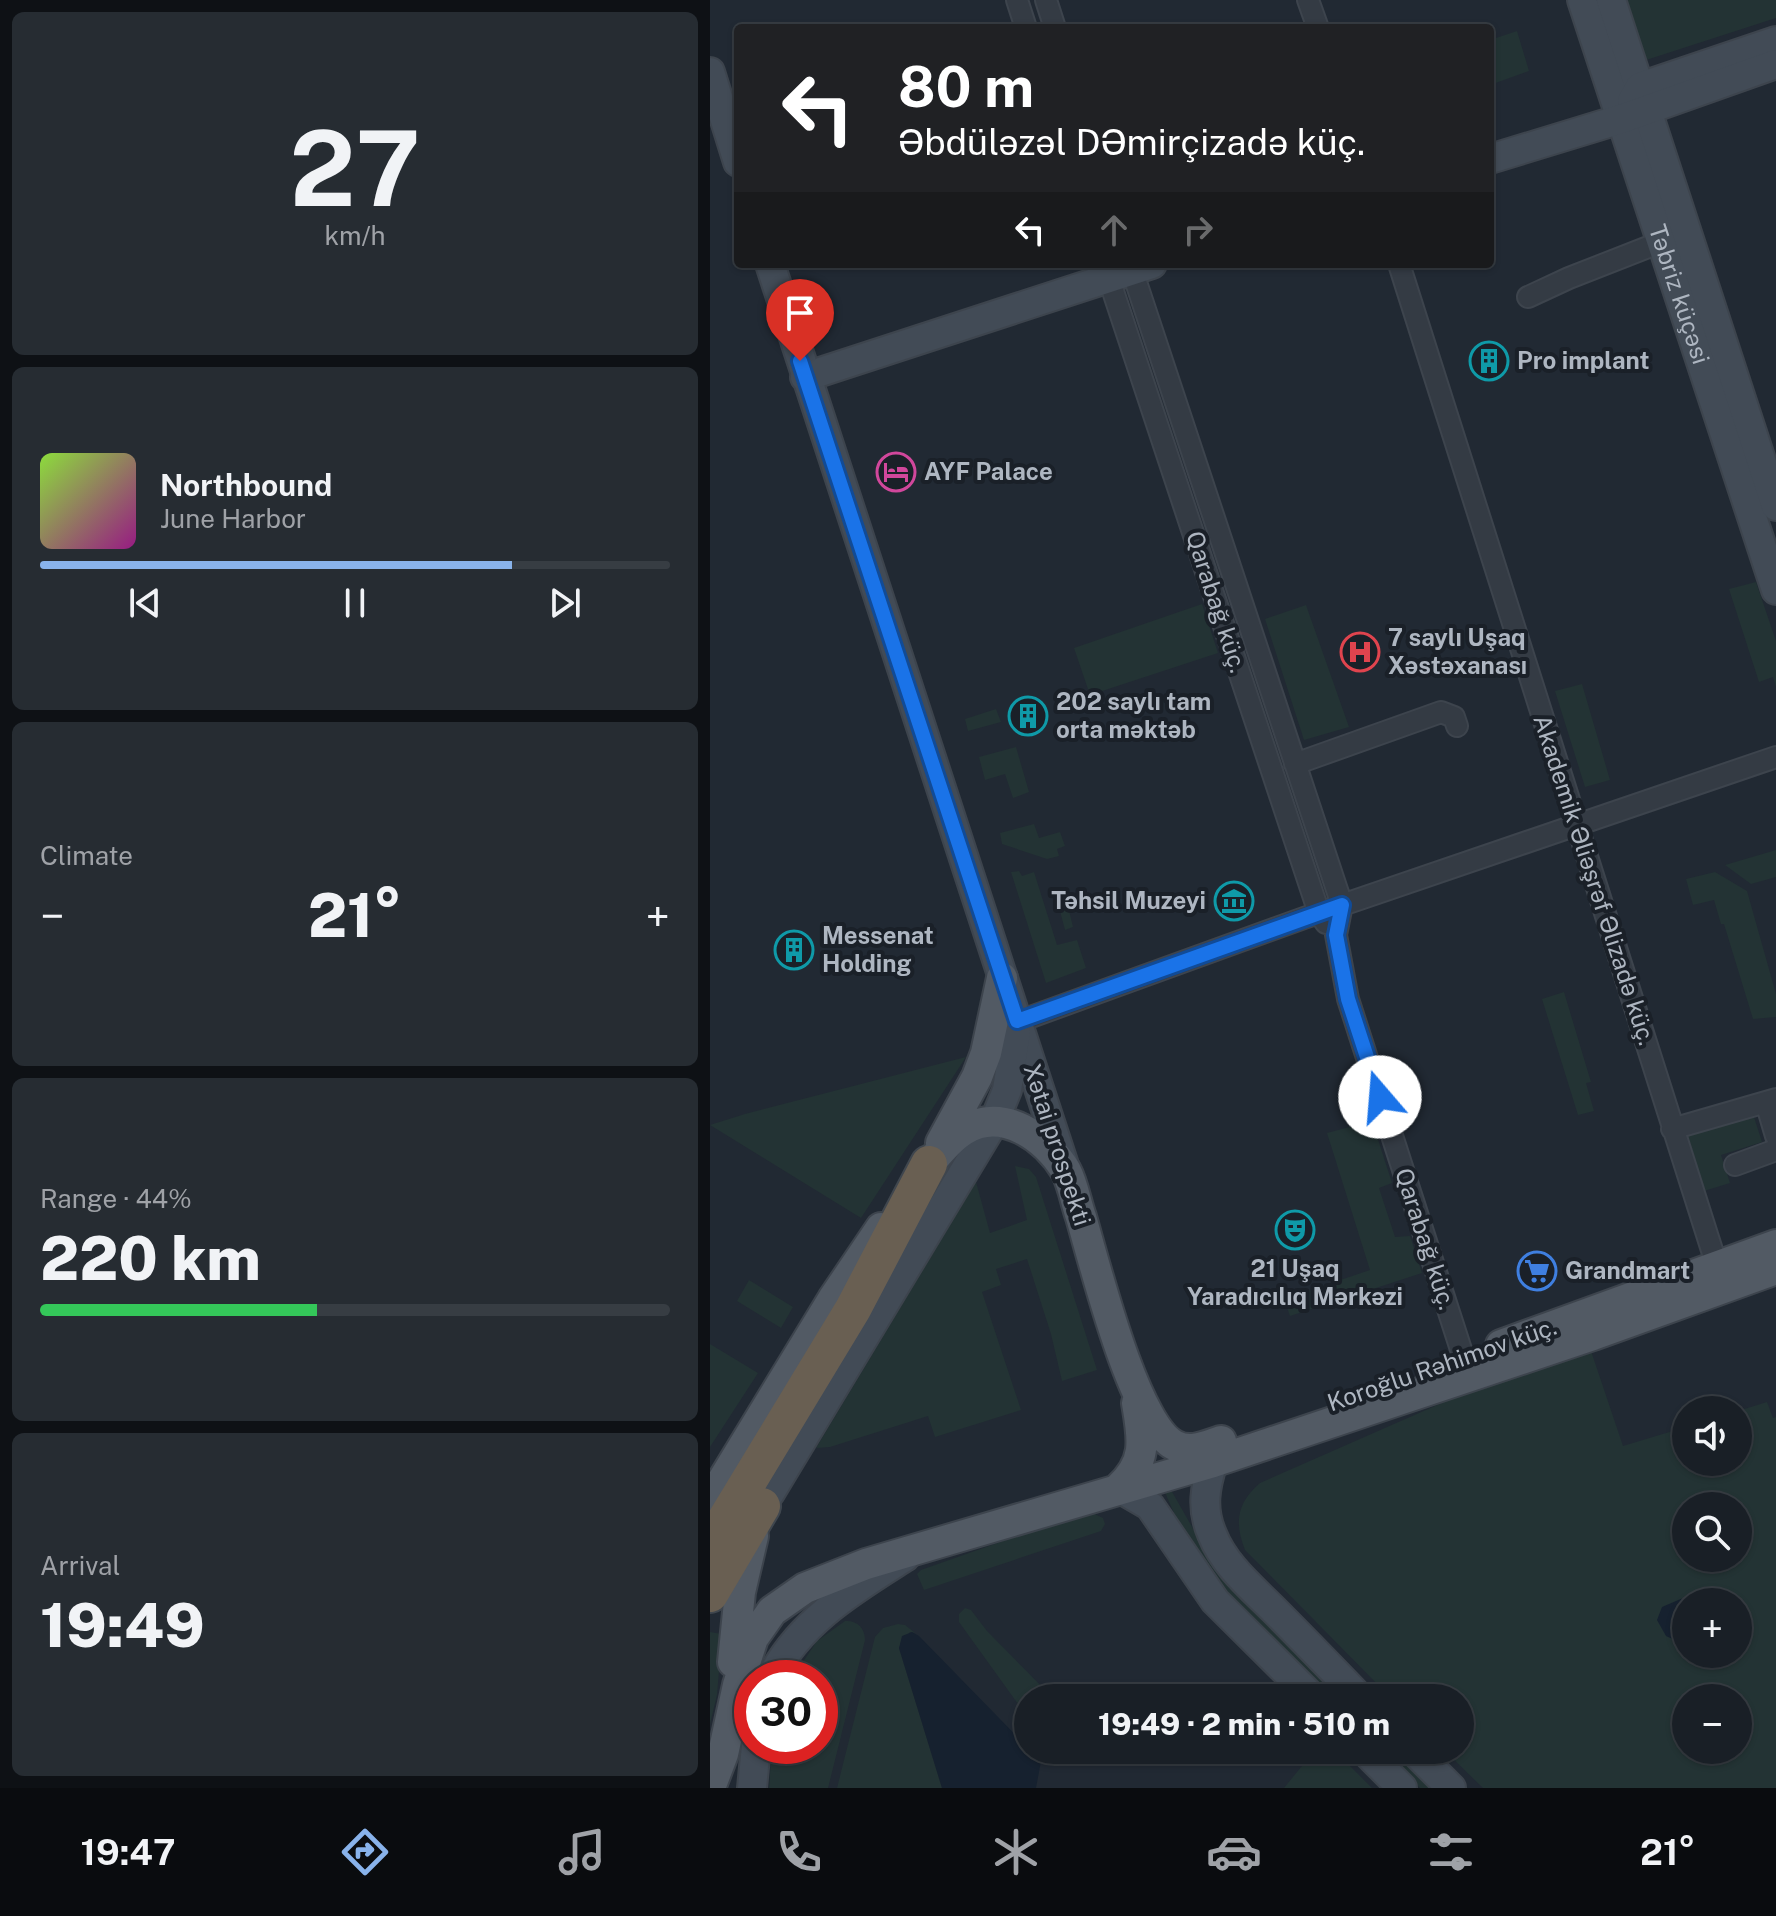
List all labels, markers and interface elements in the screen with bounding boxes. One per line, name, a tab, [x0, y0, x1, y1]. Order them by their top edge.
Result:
text: 80 m	[898, 54, 1034, 120]
icon: left	[766, 56, 870, 160]
text: 27	[289, 107, 421, 229]
text: Əbdüləzəl DƏmirçizadə küç.	[898, 121, 1365, 163]
icon: left	[1008, 208, 1052, 252]
icon: ahead	[1092, 208, 1136, 252]
icon: right	[1176, 208, 1220, 252]
text: km/h	[324, 220, 386, 251]
street label: Təbriz küçəsi	[1644, 221, 1716, 367]
pin	[766, 279, 834, 361]
icon: arrive	[778, 291, 822, 335]
building icon: Pro implant	[1468, 340, 1510, 382]
place label: Pro implant	[1517, 346, 1649, 374]
hotel icon: AYF Palace	[875, 451, 917, 493]
place label: AYF Palace	[924, 457, 1053, 485]
text: Northbound	[160, 467, 332, 503]
text: June Harbor	[160, 503, 306, 534]
street label: Qarabağ küç.	[1181, 527, 1253, 676]
icon: previous	[123, 581, 167, 625]
icon: pause	[333, 581, 377, 625]
icon: next	[543, 581, 587, 625]
place label: 7 saylı Uşaq Xəstəxanası	[1388, 623, 1527, 679]
hospital icon: 7 saylı Uşaq Xəstəxanası	[1339, 631, 1381, 673]
place label: 202 saylı tam orta məktəb	[1056, 687, 1211, 743]
building icon: 202 saylı tam orta məktəb	[1007, 695, 1049, 737]
street label: Akademik Əliəşrəf Əlizadə küç.	[1528, 711, 1662, 1049]
text: Climate	[40, 840, 133, 871]
text: 21°	[308, 880, 402, 951]
museum icon: Təhsil Muzeyi	[1213, 880, 1255, 922]
place label: Təhsil Muzeyi	[1051, 886, 1206, 914]
text: −	[40, 890, 64, 942]
text: +	[646, 890, 670, 942]
place label: Messenat Holding	[822, 921, 934, 977]
building icon: Messenat Holding	[773, 929, 815, 971]
position arrow	[1338, 1055, 1422, 1139]
street label: Xətai prospekti	[1019, 1060, 1097, 1229]
street label: Qarabağ küç.	[1390, 1164, 1462, 1313]
text: Range · 44%	[40, 1183, 192, 1214]
theatre icon: 21 Uşaq Yaradıcılıq Mərkəzi	[1274, 1209, 1316, 1251]
text: 220 km	[40, 1223, 261, 1294]
supermarket icon: Grandmart	[1516, 1250, 1558, 1292]
place label: 21 Uşaq Yaradıcılıq Mərkəzi	[1187, 1254, 1403, 1310]
place label: Grandmart	[1565, 1256, 1690, 1284]
street label: Koroğlu Rəhimov küç.	[1323, 1312, 1560, 1416]
map controls	[1672, 1396, 1752, 1764]
button: sound	[1672, 1396, 1752, 1476]
button: search	[1672, 1492, 1752, 1572]
text: Arrival	[40, 1550, 120, 1581]
button: +	[1672, 1588, 1752, 1668]
text: 19:49	[40, 1590, 205, 1661]
speed limit sign: 30	[734, 1660, 838, 1764]
button: −	[1672, 1684, 1752, 1764]
text: 19:49 · 2 min · 510 m	[1098, 1706, 1390, 1742]
icon: directions	[337, 1824, 393, 1880]
icon: music	[554, 1824, 610, 1880]
icon: phone	[771, 1824, 827, 1880]
icon: climate	[988, 1824, 1044, 1880]
icon: car	[1206, 1824, 1262, 1880]
icon: filters	[1423, 1824, 1479, 1880]
text: 19:47	[81, 1831, 175, 1873]
text: 21°	[1640, 1831, 1695, 1873]

